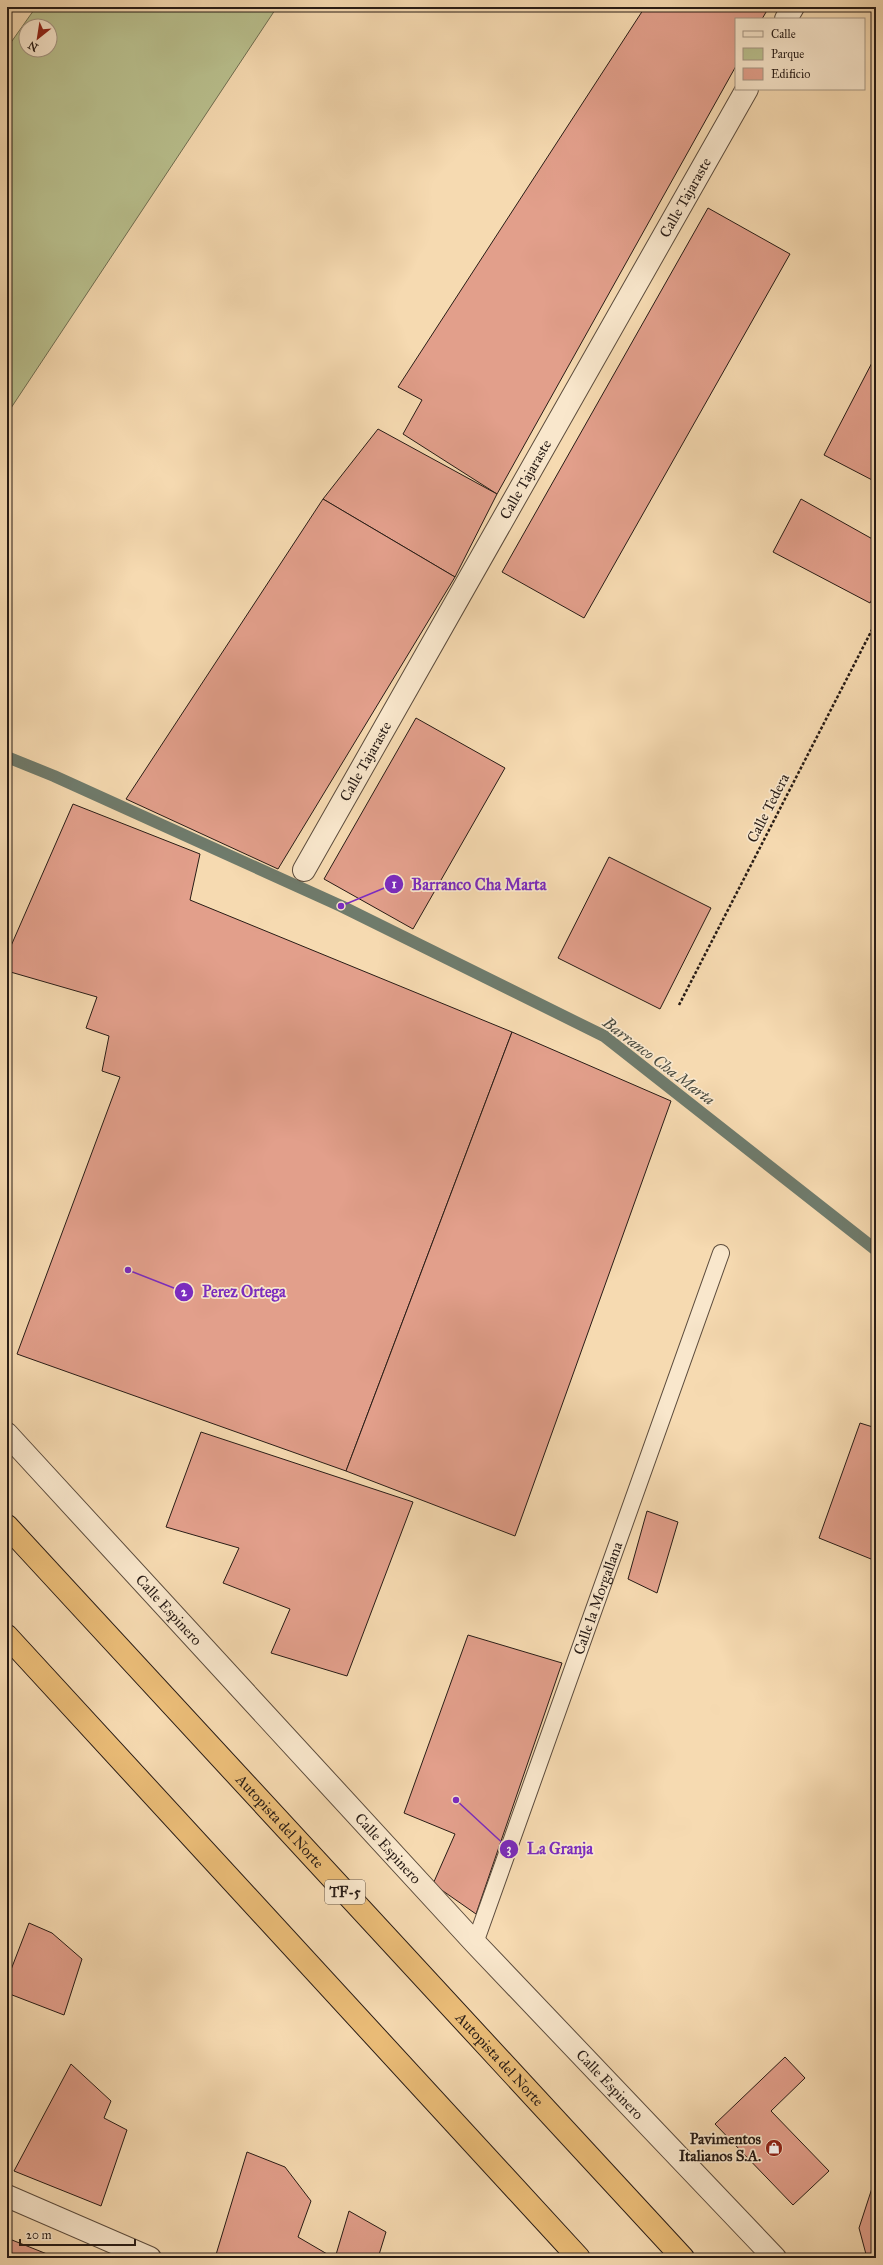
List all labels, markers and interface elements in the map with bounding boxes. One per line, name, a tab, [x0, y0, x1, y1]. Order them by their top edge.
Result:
north arrow	[18, 18, 58, 58]
legend	[735, 18, 865, 90]
text: Calle	[771, 27, 796, 41]
text: N	[25, 38, 41, 54]
text: Parque	[771, 47, 804, 62]
text: Edificio	[771, 67, 810, 81]
street label: Calle Tajaraste	[656, 155, 715, 241]
street label: Calle Tajaraste	[496, 436, 555, 523]
street label: Calle Tajaraste	[336, 718, 395, 804]
street label: Calle Tedera	[743, 770, 793, 846]
callout: Barranco Cha Marta	[384, 870, 555, 898]
text: Barranco Cha Marta	[412, 875, 548, 894]
text: 1	[392, 877, 397, 891]
water label: Barranco Cha Marta	[599, 1012, 719, 1109]
callout: Perez Ortega	[174, 1278, 294, 1306]
text: Perez Ortega	[202, 1282, 287, 1302]
text: 2	[181, 1285, 188, 1299]
street label: Calle la Morgallana	[570, 1539, 627, 1657]
street label: Calle Espinero	[132, 1571, 206, 1649]
street label: Autopista del Norte	[231, 1770, 328, 1872]
street label: Calle Espinero	[351, 1809, 425, 1888]
callout: La Granja	[499, 1835, 601, 1863]
text: La Granja	[527, 1839, 594, 1859]
text: 3	[507, 1842, 512, 1857]
road number: TF-5	[325, 1880, 365, 1904]
street label: Autopista del Norte	[451, 2008, 547, 2110]
street label: Calle Espinero	[572, 2046, 648, 2123]
place label: Pavimentos Italianos S.A.	[679, 2130, 762, 2165]
shop icon: Pavimentos Italianos S.A.	[764, 2138, 784, 2158]
scale bar	[20, 2221, 135, 2247]
text: 20 m	[26, 2228, 52, 2242]

